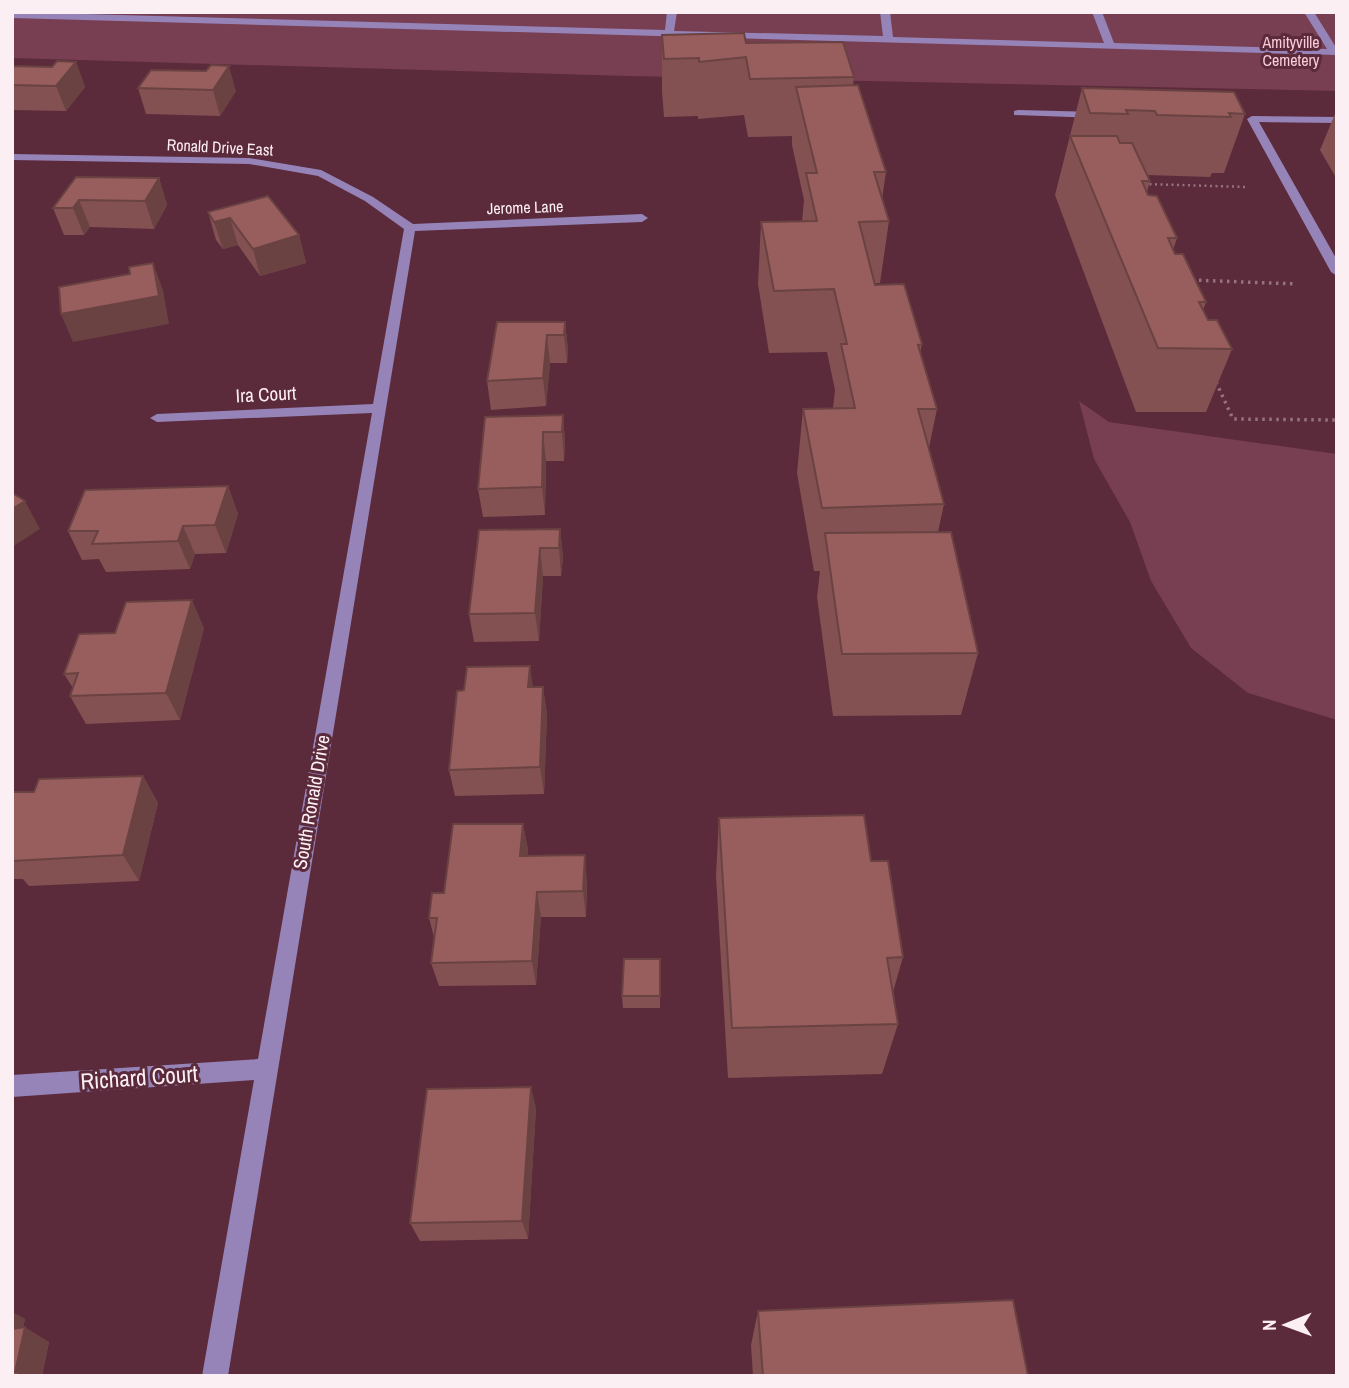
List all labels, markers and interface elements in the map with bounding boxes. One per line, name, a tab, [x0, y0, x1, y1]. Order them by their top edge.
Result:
park label: Amityville Cemetery	[1262, 31, 1320, 71]
street label: Ronald Drive East	[166, 133, 274, 161]
street label: Jerome Lane	[486, 195, 564, 219]
street label: Ira Court	[235, 379, 298, 409]
street label: South Ronald Drive	[286, 733, 336, 871]
street label: Richard Court	[79, 1057, 199, 1097]
north arrow	[1251, 1290, 1321, 1360]
text: N	[1256, 1319, 1282, 1331]

